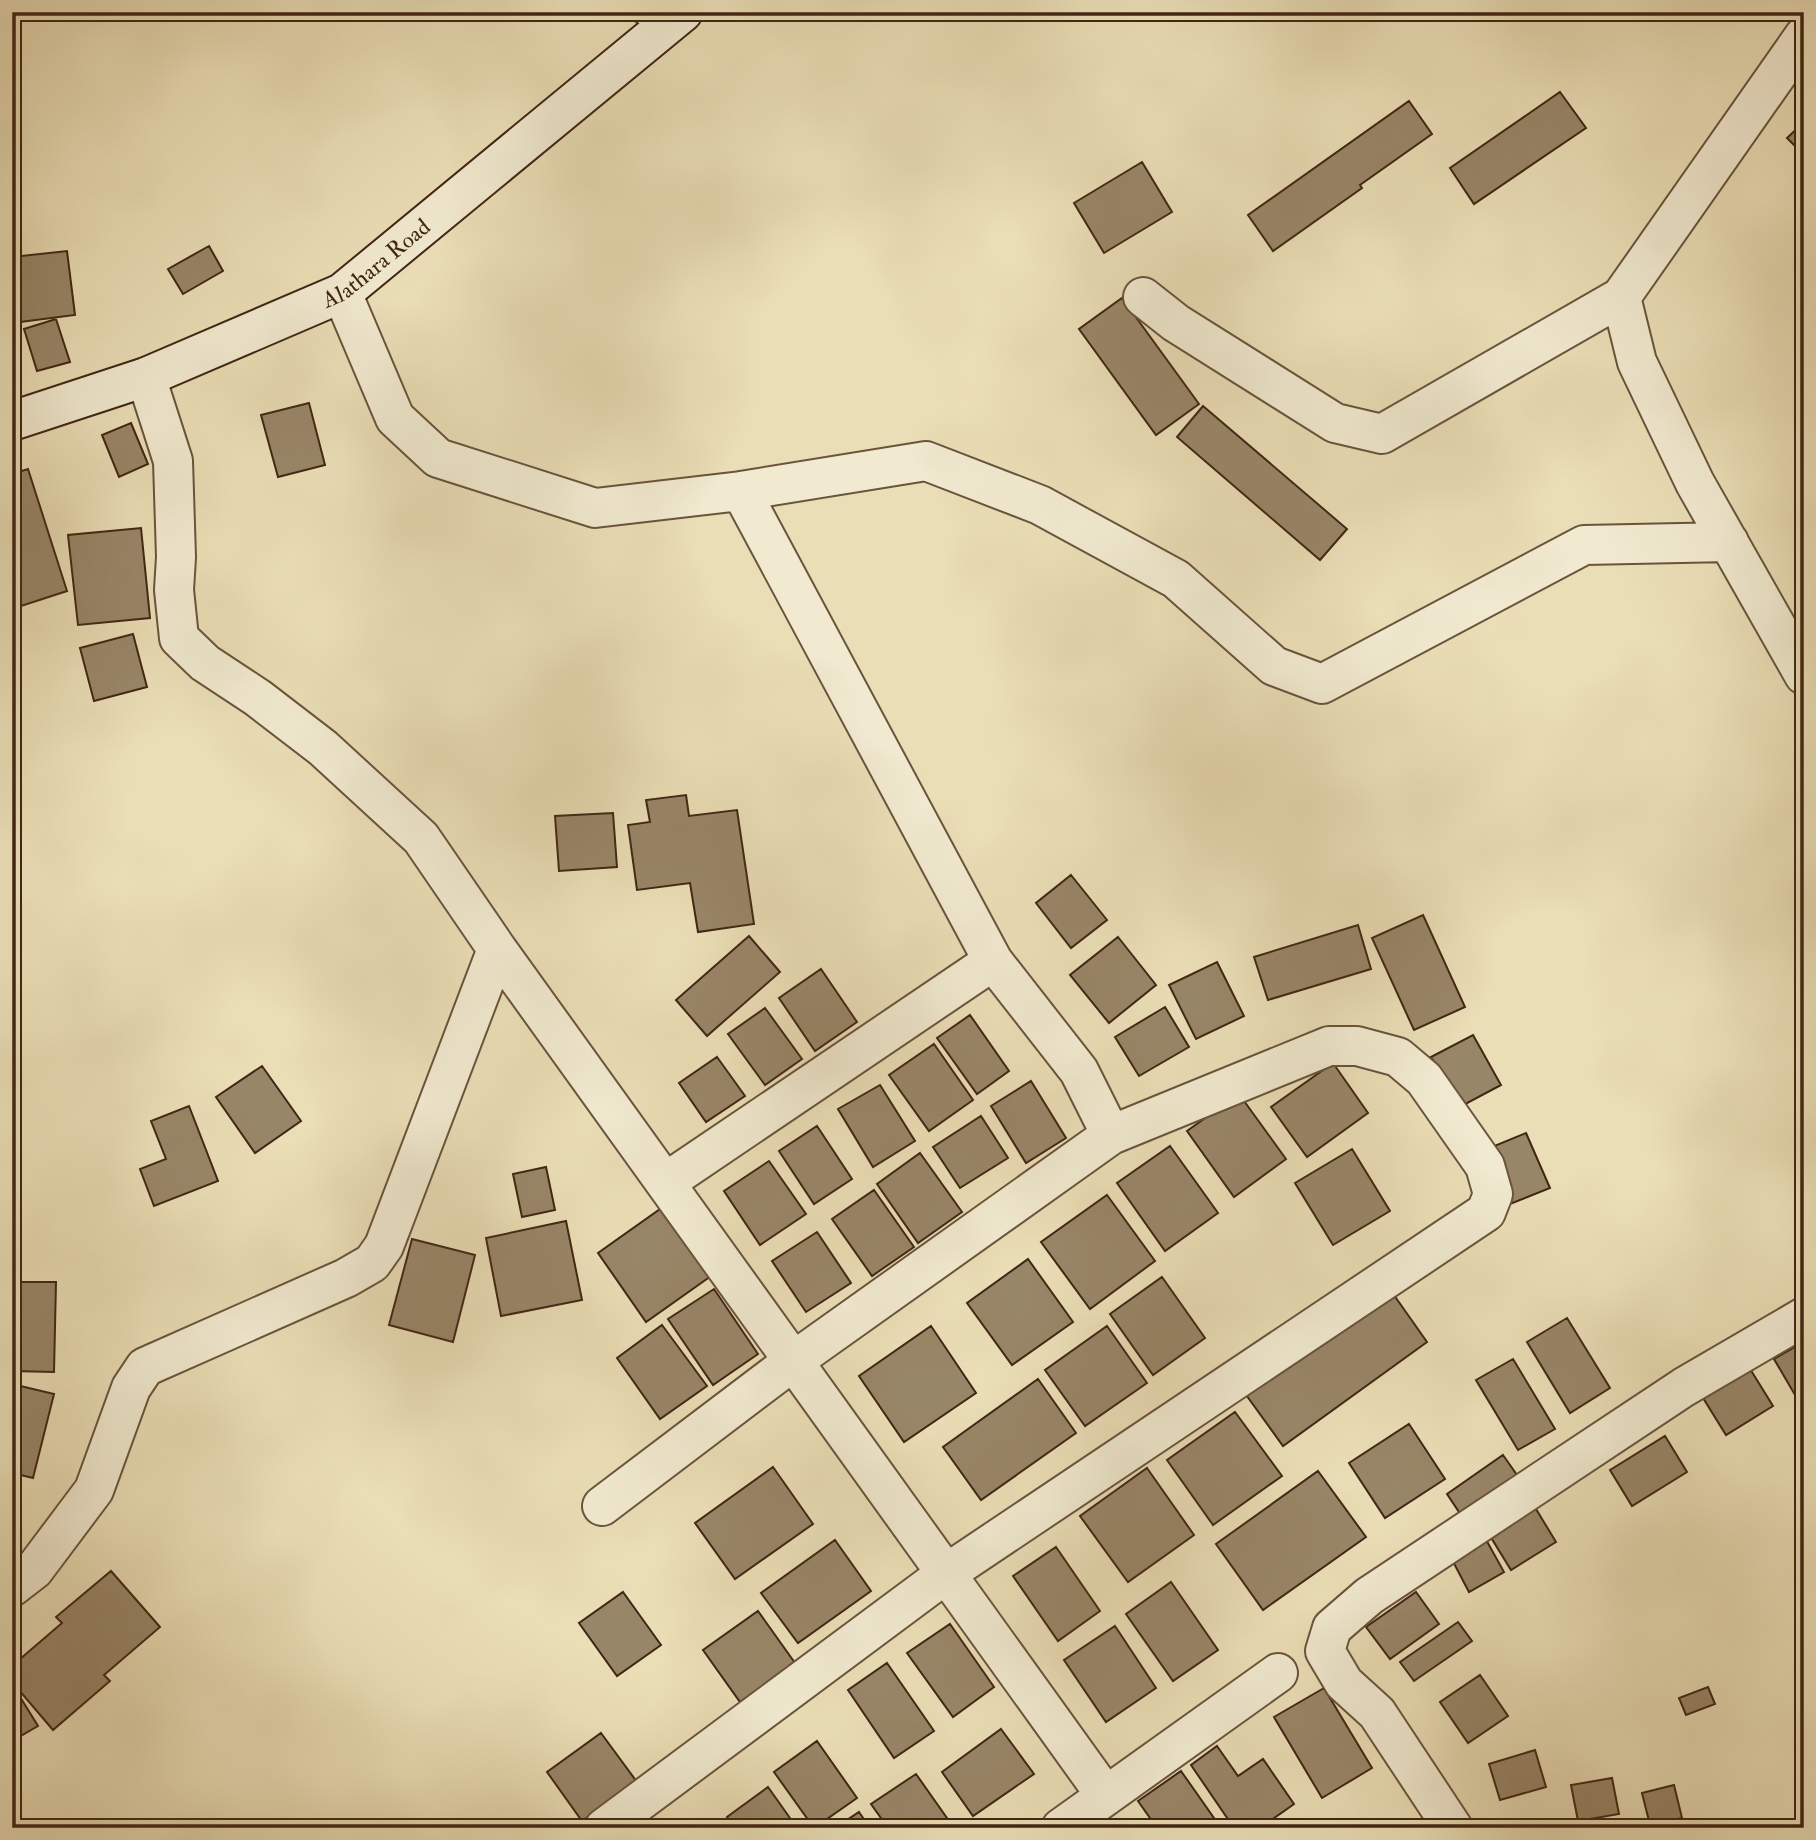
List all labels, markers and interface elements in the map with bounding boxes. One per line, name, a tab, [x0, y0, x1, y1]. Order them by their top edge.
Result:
street label: Alathara Road	[317, 212, 436, 315]

